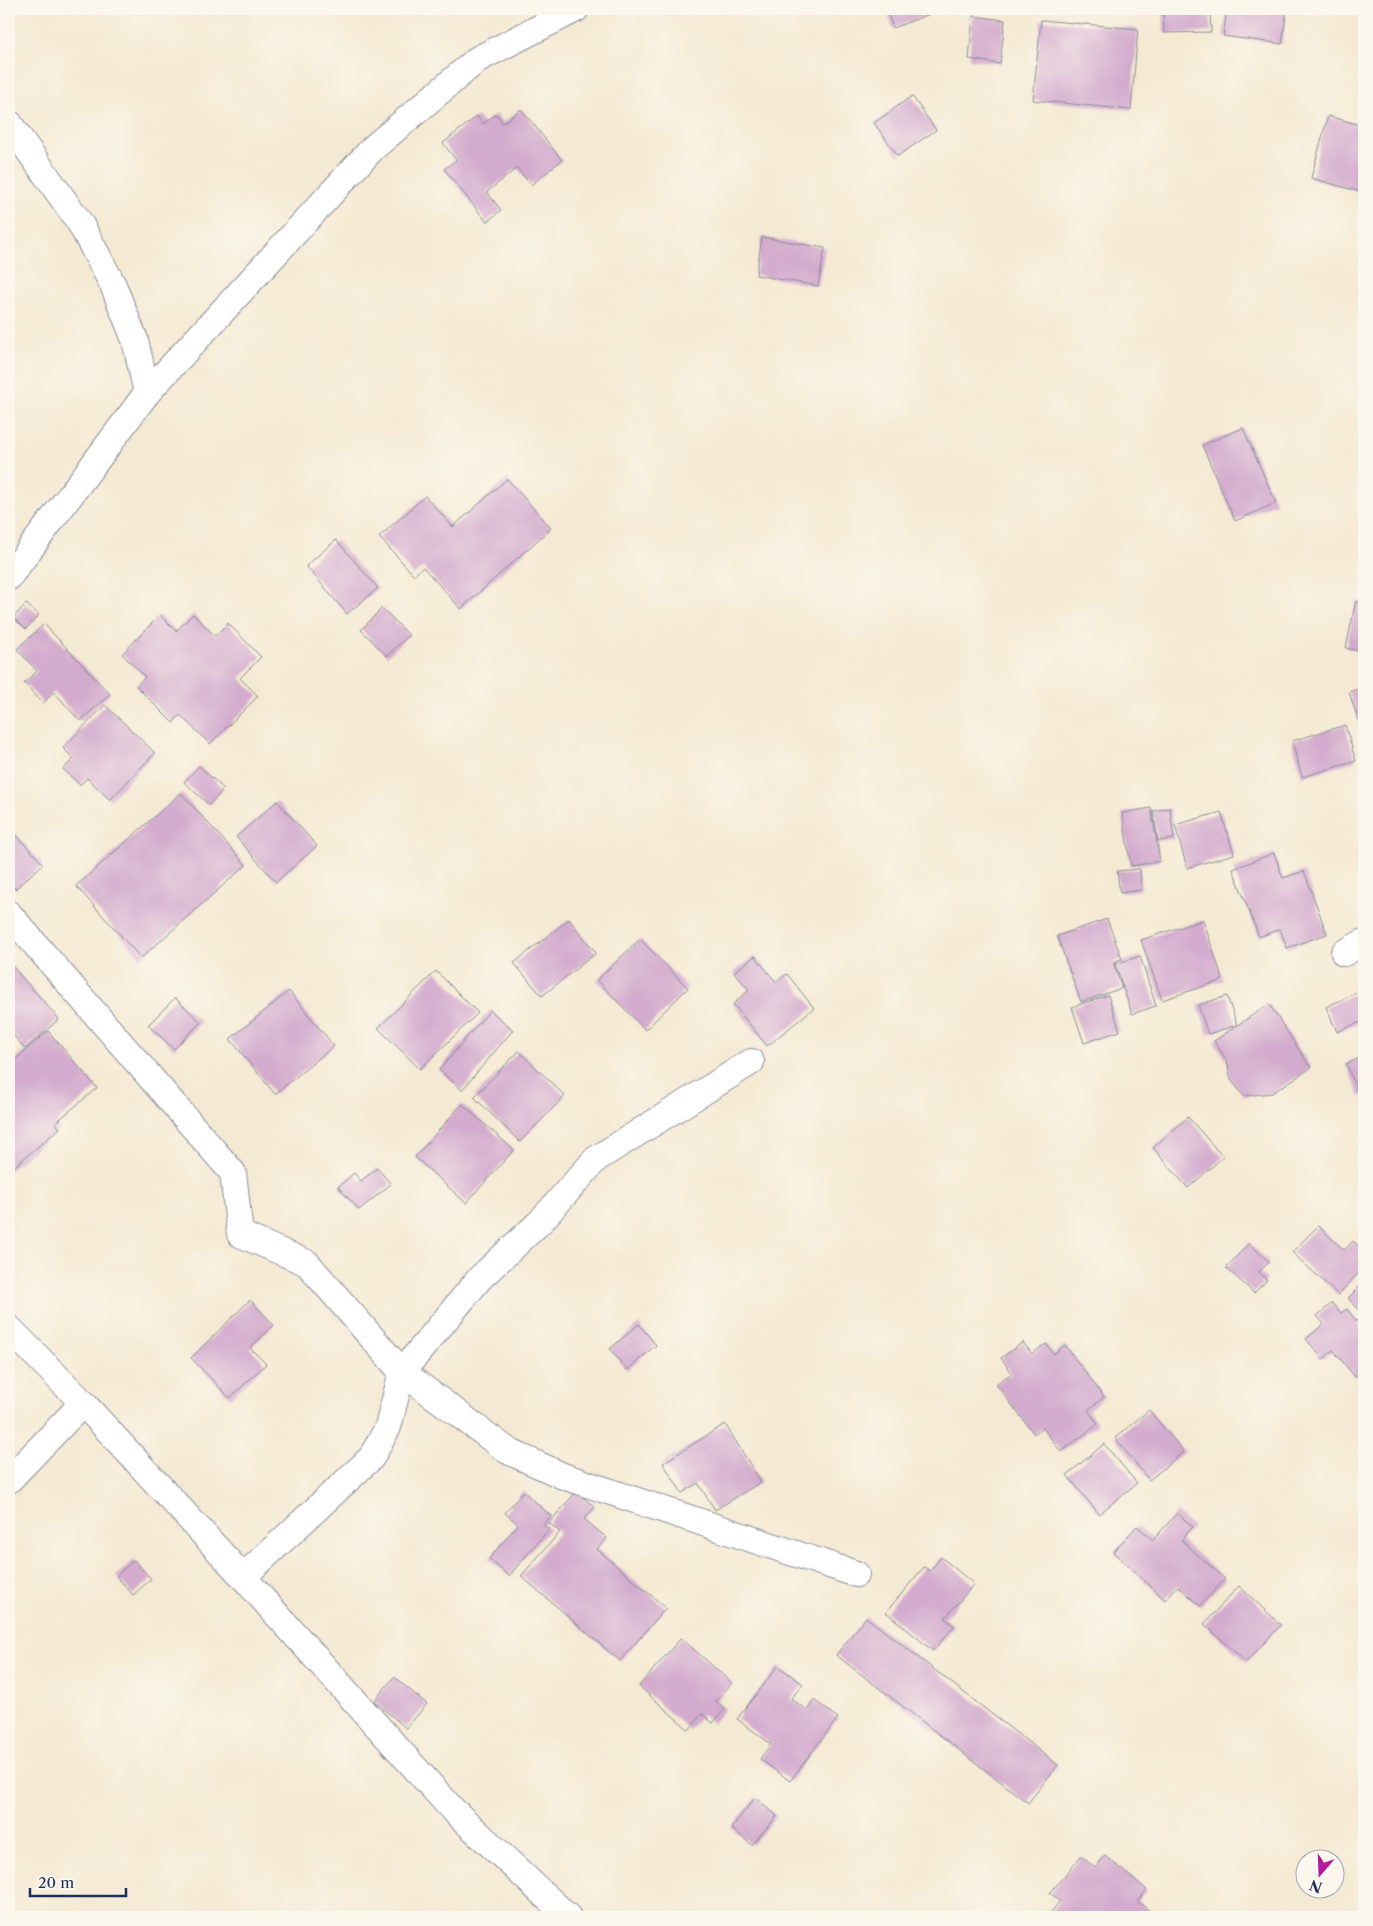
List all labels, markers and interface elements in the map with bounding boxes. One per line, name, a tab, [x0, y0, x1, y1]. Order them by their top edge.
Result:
north arrow	[1296, 1848, 1346, 1898]
scale bar	[30, 1866, 126, 1898]
text: 20 m	[38, 1873, 74, 1892]
text: N	[1307, 1876, 1324, 1897]

